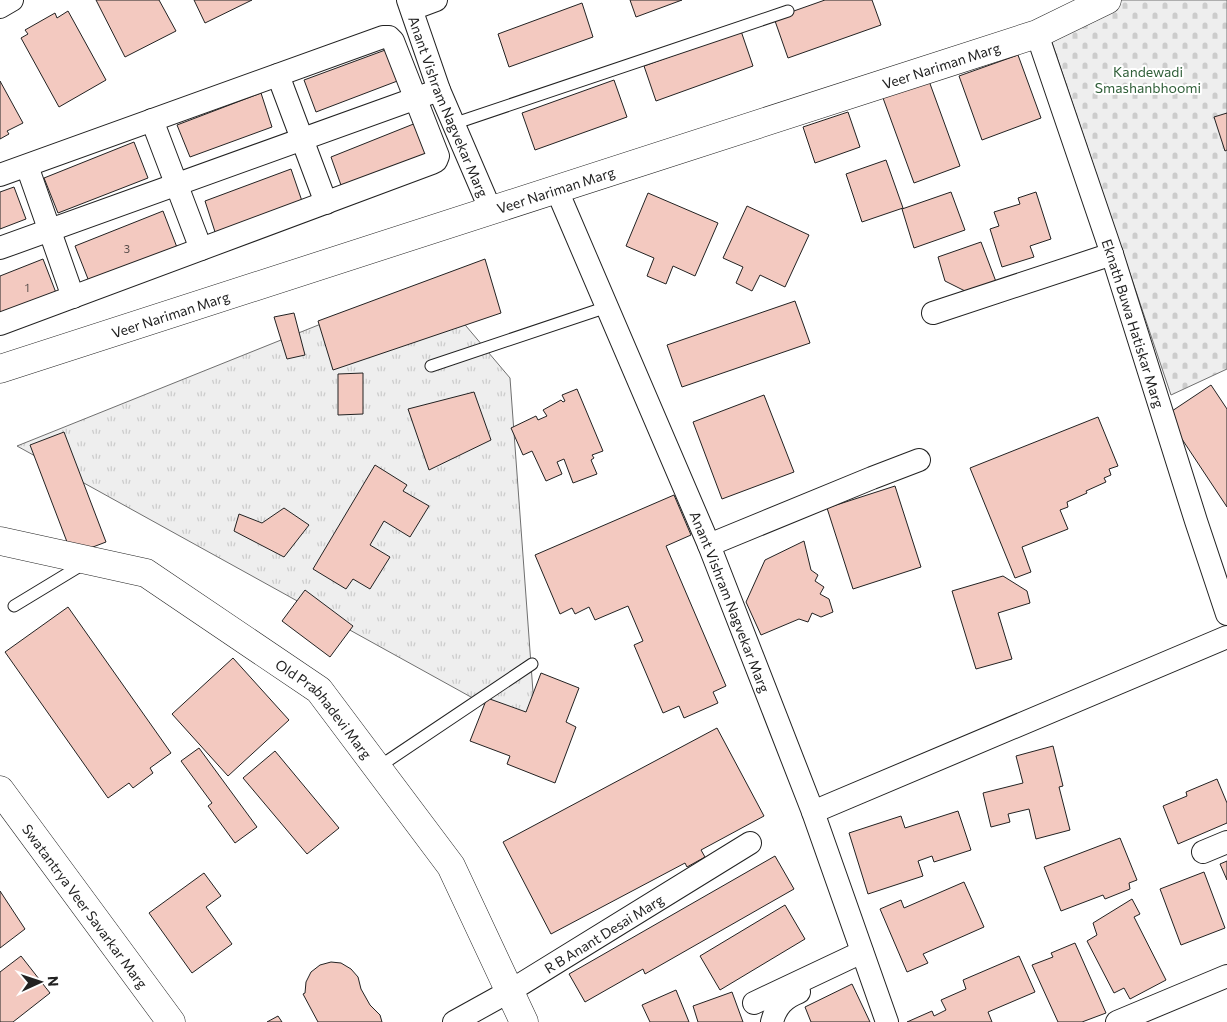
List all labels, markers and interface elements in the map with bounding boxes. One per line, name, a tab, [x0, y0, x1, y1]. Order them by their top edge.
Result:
street label: Anant Vishram Nagvekar Marg	[406, 13, 493, 200]
street label: Veer Nariman Marg	[880, 38, 1003, 92]
park label: Kandewadi Smashanbhoomi	[1095, 63, 1201, 96]
street label: Veer Nariman Marg	[495, 162, 617, 216]
street label: Eknath Buwa Hatiskar Marg	[1099, 237, 1168, 410]
house number: 3	[124, 242, 130, 255]
house number: 1	[25, 281, 29, 294]
street label: Veer Nariman Marg	[109, 287, 232, 341]
street label: Anant Vishram Nagvekar Marg	[687, 508, 774, 695]
street label: Old Prabhadevi Marg	[273, 655, 376, 762]
street label: Swatantrya Veer Savarkar Marg	[19, 820, 152, 992]
street label: R B Anant Desai Marg	[541, 890, 667, 976]
north arrow	[15, 957, 65, 1007]
text: N	[45, 976, 62, 987]

